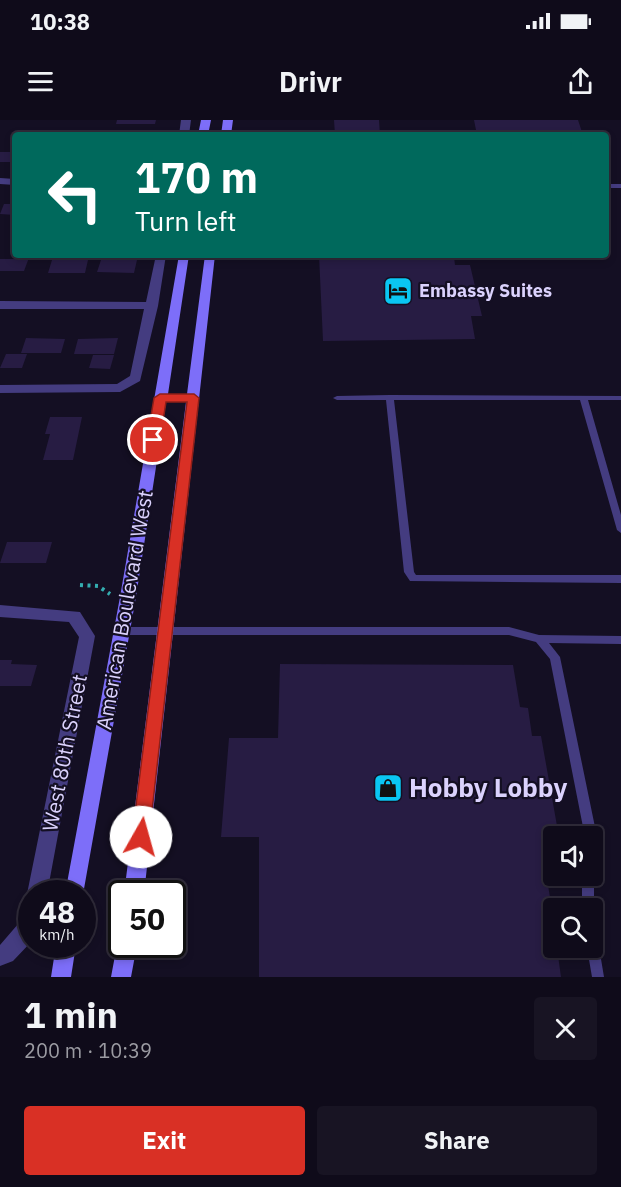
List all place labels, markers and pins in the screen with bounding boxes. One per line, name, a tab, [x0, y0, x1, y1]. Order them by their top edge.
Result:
hotel icon: Embassy Suites	[382, 275, 414, 307]
place label: Embassy Suites	[419, 279, 552, 302]
pin	[127, 414, 178, 465]
place label: Hobby Lobby	[409, 770, 567, 804]
shop icon: Hobby Lobby	[372, 772, 404, 804]

